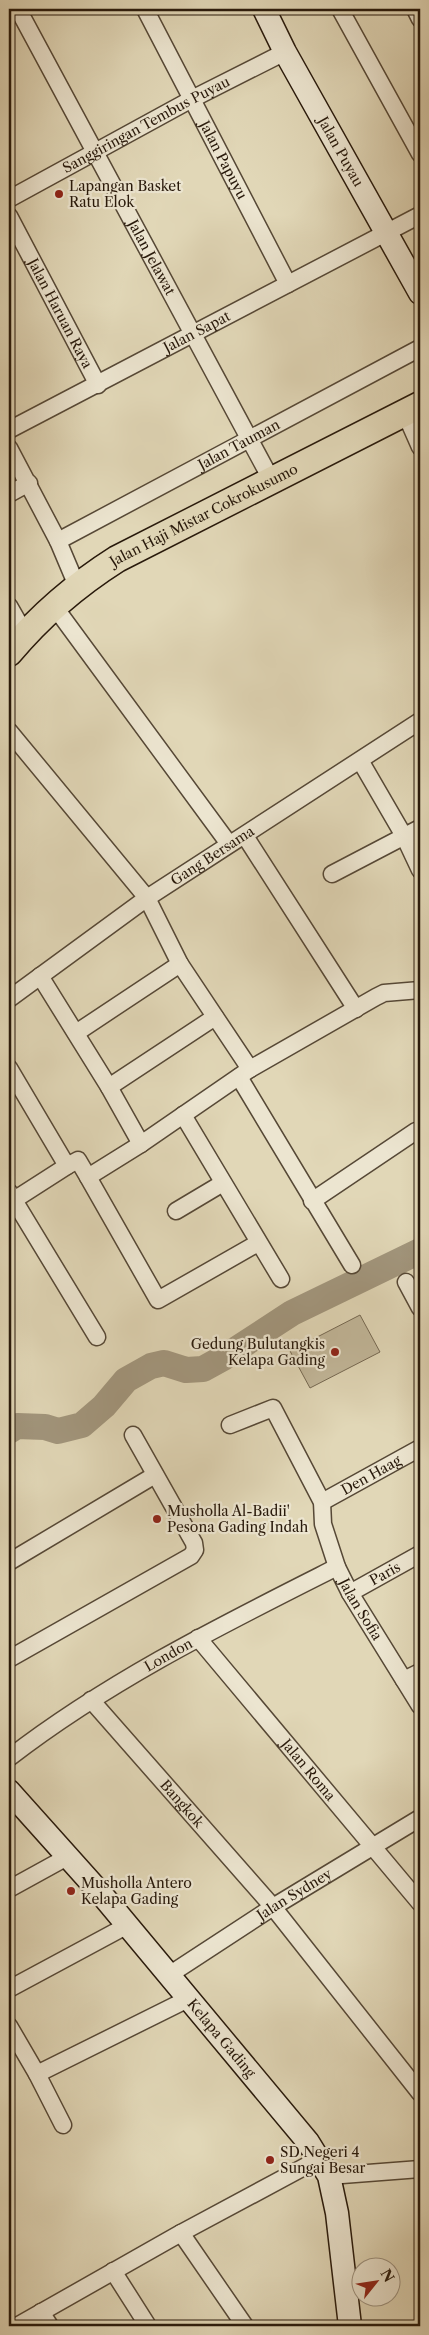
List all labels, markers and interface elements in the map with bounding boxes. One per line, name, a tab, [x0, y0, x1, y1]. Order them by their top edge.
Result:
street label: Sanggiringan Tembus Puyau	[59, 72, 233, 177]
street label: Jalan Puyau	[313, 112, 368, 190]
street label: Jalan Papuyu	[195, 116, 251, 203]
place label: Lapangan Basket Ratu Elok	[69, 177, 181, 211]
marker: Lapangan Basket Ratu Elok	[53, 188, 65, 200]
street label: Jalan Jelawat	[123, 215, 179, 298]
street label: Jalan Haruan Raya	[23, 253, 97, 372]
street label: Jalan Sapat	[159, 307, 233, 358]
street label: Jalan Tauman	[193, 415, 283, 475]
street label: Jalan Haji Mistar Cokrokusumo	[105, 460, 301, 571]
street label: Gang Bersama	[167, 822, 258, 889]
place label: Gedung Bulutangkis Kelapa Gading	[191, 1335, 326, 1369]
marker: Gedung Bulutangkis Kelapa Gading	[329, 1346, 341, 1358]
street label: Den Haag	[338, 1451, 405, 1499]
place label: Musholla Al-Badii' Pesona Gading Indah	[167, 1502, 308, 1536]
marker: Musholla Al-Badii' Pesona Gading Indah	[151, 1513, 163, 1525]
street label: Paris	[366, 1558, 404, 1589]
street label: Jalan Sofia	[334, 1574, 386, 1644]
street label: London	[141, 1634, 196, 1675]
street label: Jalan Roma	[276, 1734, 340, 1805]
street label: Bangkok	[156, 1776, 208, 1832]
street label: Jalan Sydney	[252, 1864, 335, 1925]
place label: Musholla Antero Kelapa Gading	[81, 1874, 192, 1908]
marker: Musholla Antero Kelapa Gading	[65, 1885, 77, 1897]
street label: Kelapa Gading	[183, 1995, 260, 2082]
place label: SD Negeri 4 Sungai Besar	[280, 2143, 366, 2177]
marker: SD Negeri 4 Sungai Besar	[264, 2154, 276, 2166]
north arrow	[352, 2258, 402, 2308]
text: N	[376, 2266, 398, 2285]

